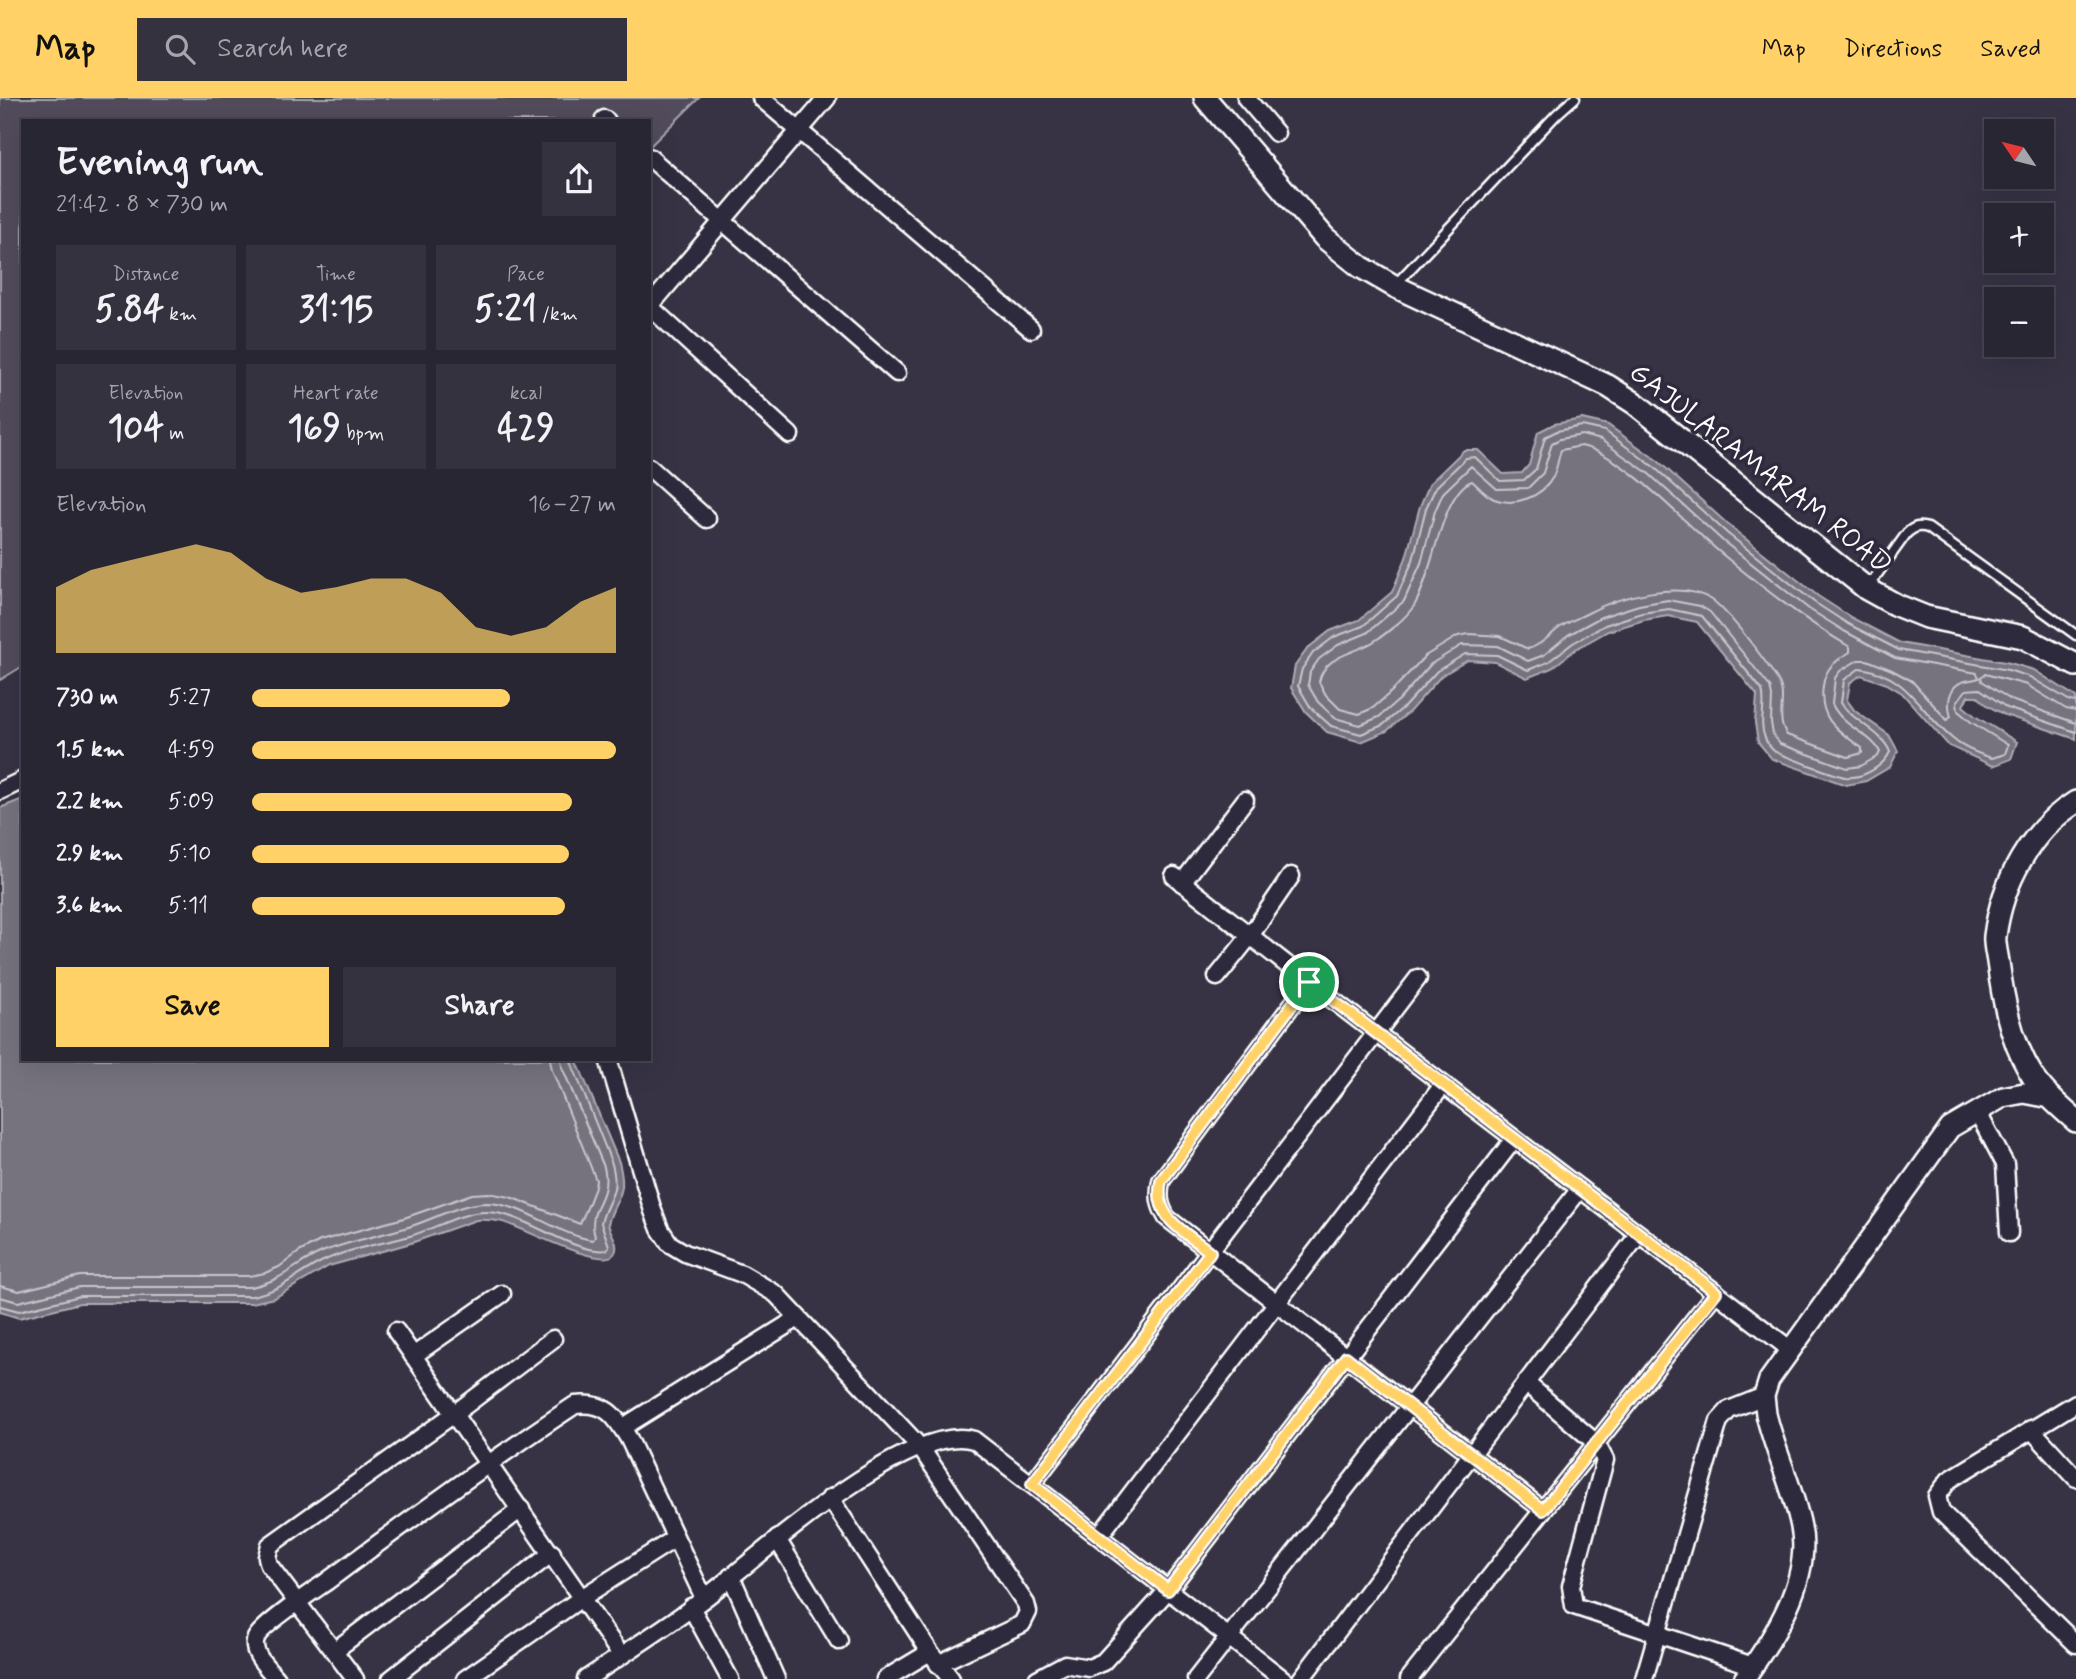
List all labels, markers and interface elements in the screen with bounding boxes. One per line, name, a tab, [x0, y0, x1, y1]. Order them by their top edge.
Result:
search box	[137, 18, 627, 81]
text: Map	[35, 27, 95, 71]
icon: search	[161, 30, 199, 68]
text: Search here	[217, 32, 348, 66]
text: Map	[1762, 34, 1806, 65]
text: Directions	[1844, 34, 1942, 65]
text: Saved	[1980, 34, 2041, 65]
north arrow	[1984, 119, 2054, 189]
map controls	[1984, 119, 2054, 357]
text: Evening run	[56, 139, 263, 188]
button: share	[542, 142, 616, 216]
text: 21:42 · 8 × 730 m	[56, 190, 228, 220]
button: +	[1984, 203, 2054, 273]
text: Distance	[113, 262, 179, 287]
text: Time	[316, 262, 356, 287]
text: Pace	[507, 262, 545, 287]
text: 5.84	[95, 287, 164, 333]
text: 31:15	[299, 287, 373, 333]
text: 5:21	[474, 287, 537, 333]
button: −	[1984, 287, 2054, 357]
text: km	[164, 302, 197, 327]
text: /km	[537, 302, 578, 327]
street label: GAJULARAMARAM ROAD	[1621, 355, 1899, 583]
text: Elevation	[109, 381, 183, 406]
text: Heart rate	[293, 381, 379, 406]
text: kcal	[510, 381, 542, 406]
text: 104	[108, 406, 164, 452]
text: 169	[288, 406, 341, 452]
text: 429	[497, 406, 555, 452]
text: m	[164, 421, 184, 446]
text: bpm	[341, 421, 384, 446]
text: Elevation	[56, 490, 147, 520]
text: 16–27 m	[528, 490, 616, 520]
text: 730 m	[56, 683, 118, 713]
text: 5:27	[168, 683, 211, 713]
text: 1.5 km	[56, 735, 125, 765]
text: 4:59	[168, 735, 215, 765]
text: 2.2 km	[56, 787, 123, 817]
text: 5:09	[168, 787, 215, 817]
text: 2.9 km	[56, 839, 123, 869]
text: 5:10	[168, 839, 211, 869]
text: 3.6 km	[56, 891, 123, 921]
text: 5:11	[168, 891, 208, 921]
pin	[1279, 952, 1339, 1012]
icon: arrive	[1290, 963, 1328, 1001]
button: Save	[56, 967, 329, 1047]
button: Share	[343, 967, 616, 1047]

